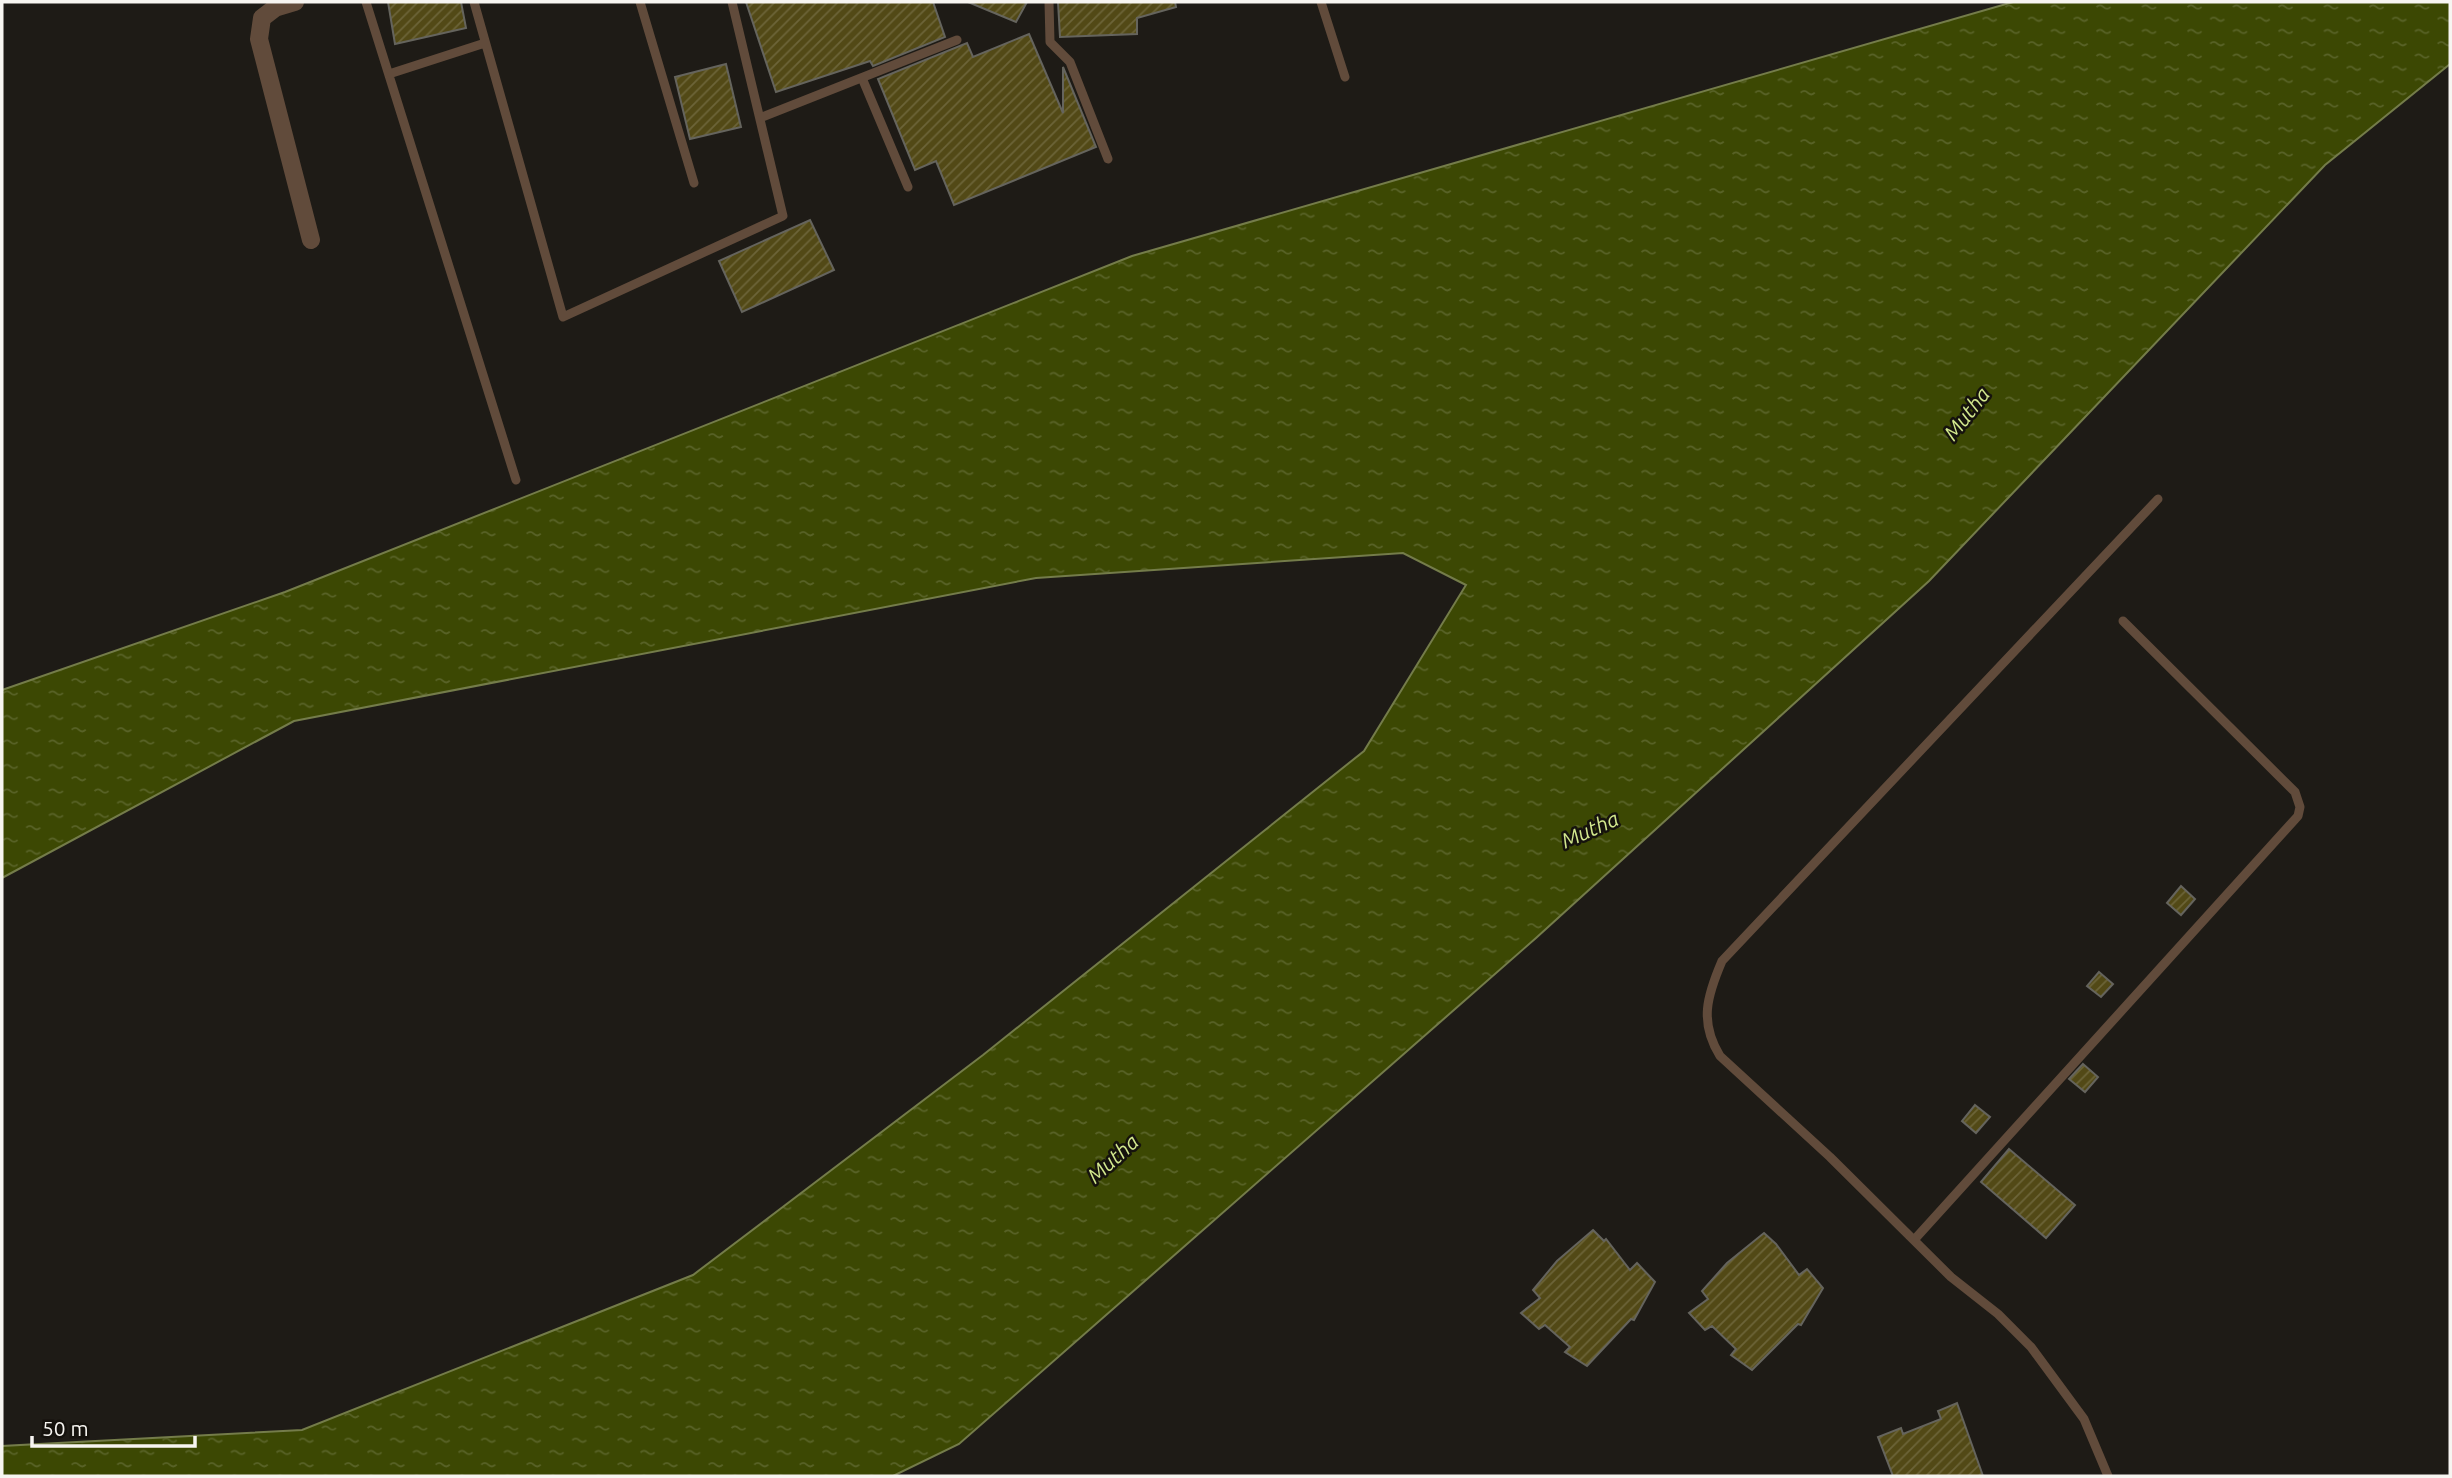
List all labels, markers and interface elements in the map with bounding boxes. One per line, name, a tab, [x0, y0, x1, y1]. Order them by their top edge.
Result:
water label: Mutha	[1938, 382, 1994, 445]
water label: Mutha	[1557, 806, 1622, 852]
water label: Mutha	[1082, 1129, 1143, 1187]
scale bar	[32, 1404, 194, 1448]
text: 50 m	[42, 1416, 89, 1440]

